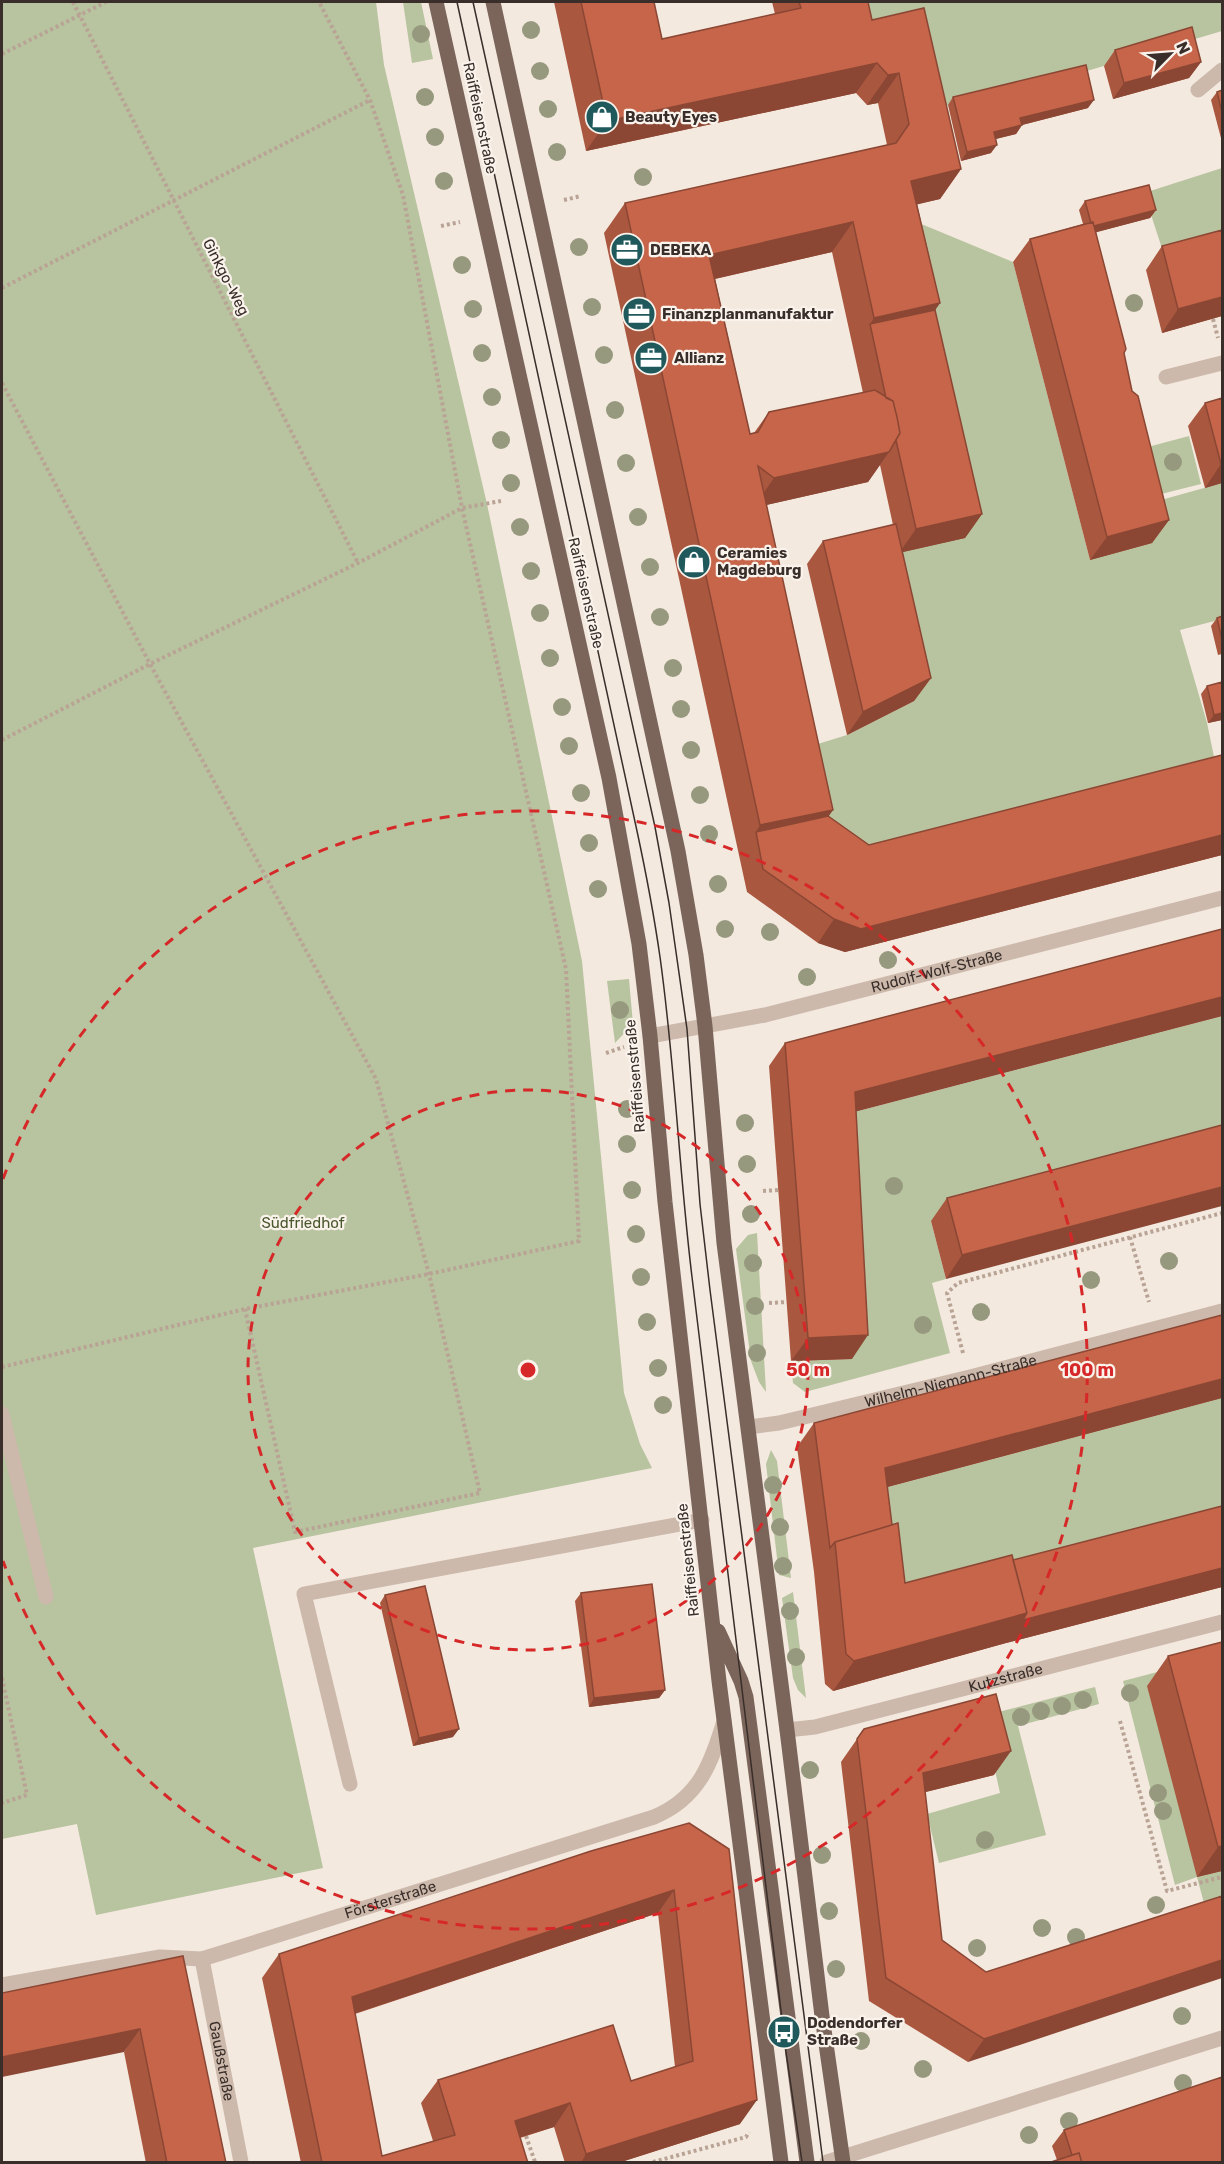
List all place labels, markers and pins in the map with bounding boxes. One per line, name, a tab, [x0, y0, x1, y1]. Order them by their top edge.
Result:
shop icon: Beauty Eyes	[584, 99, 620, 135]
place label: Beauty Eyes	[625, 108, 717, 126]
office icon: DEBEKA	[609, 232, 645, 268]
place label: DEBEKA	[650, 241, 711, 259]
office icon: Finanzplanmanufaktur	[621, 296, 657, 332]
place label: Finanzplanmanufaktur	[662, 305, 834, 323]
office icon: Allianz	[633, 340, 669, 376]
place label: Allianz	[674, 349, 724, 367]
shop icon: Ceramies Magdeburg	[676, 544, 712, 580]
place label: Ceramies Magdeburg	[717, 544, 801, 579]
centre of rings	[518, 1360, 538, 1380]
bus stop icon: Dodendorfer Straße	[766, 2014, 802, 2050]
place label: Dodendorfer Straße	[807, 2014, 903, 2049]

